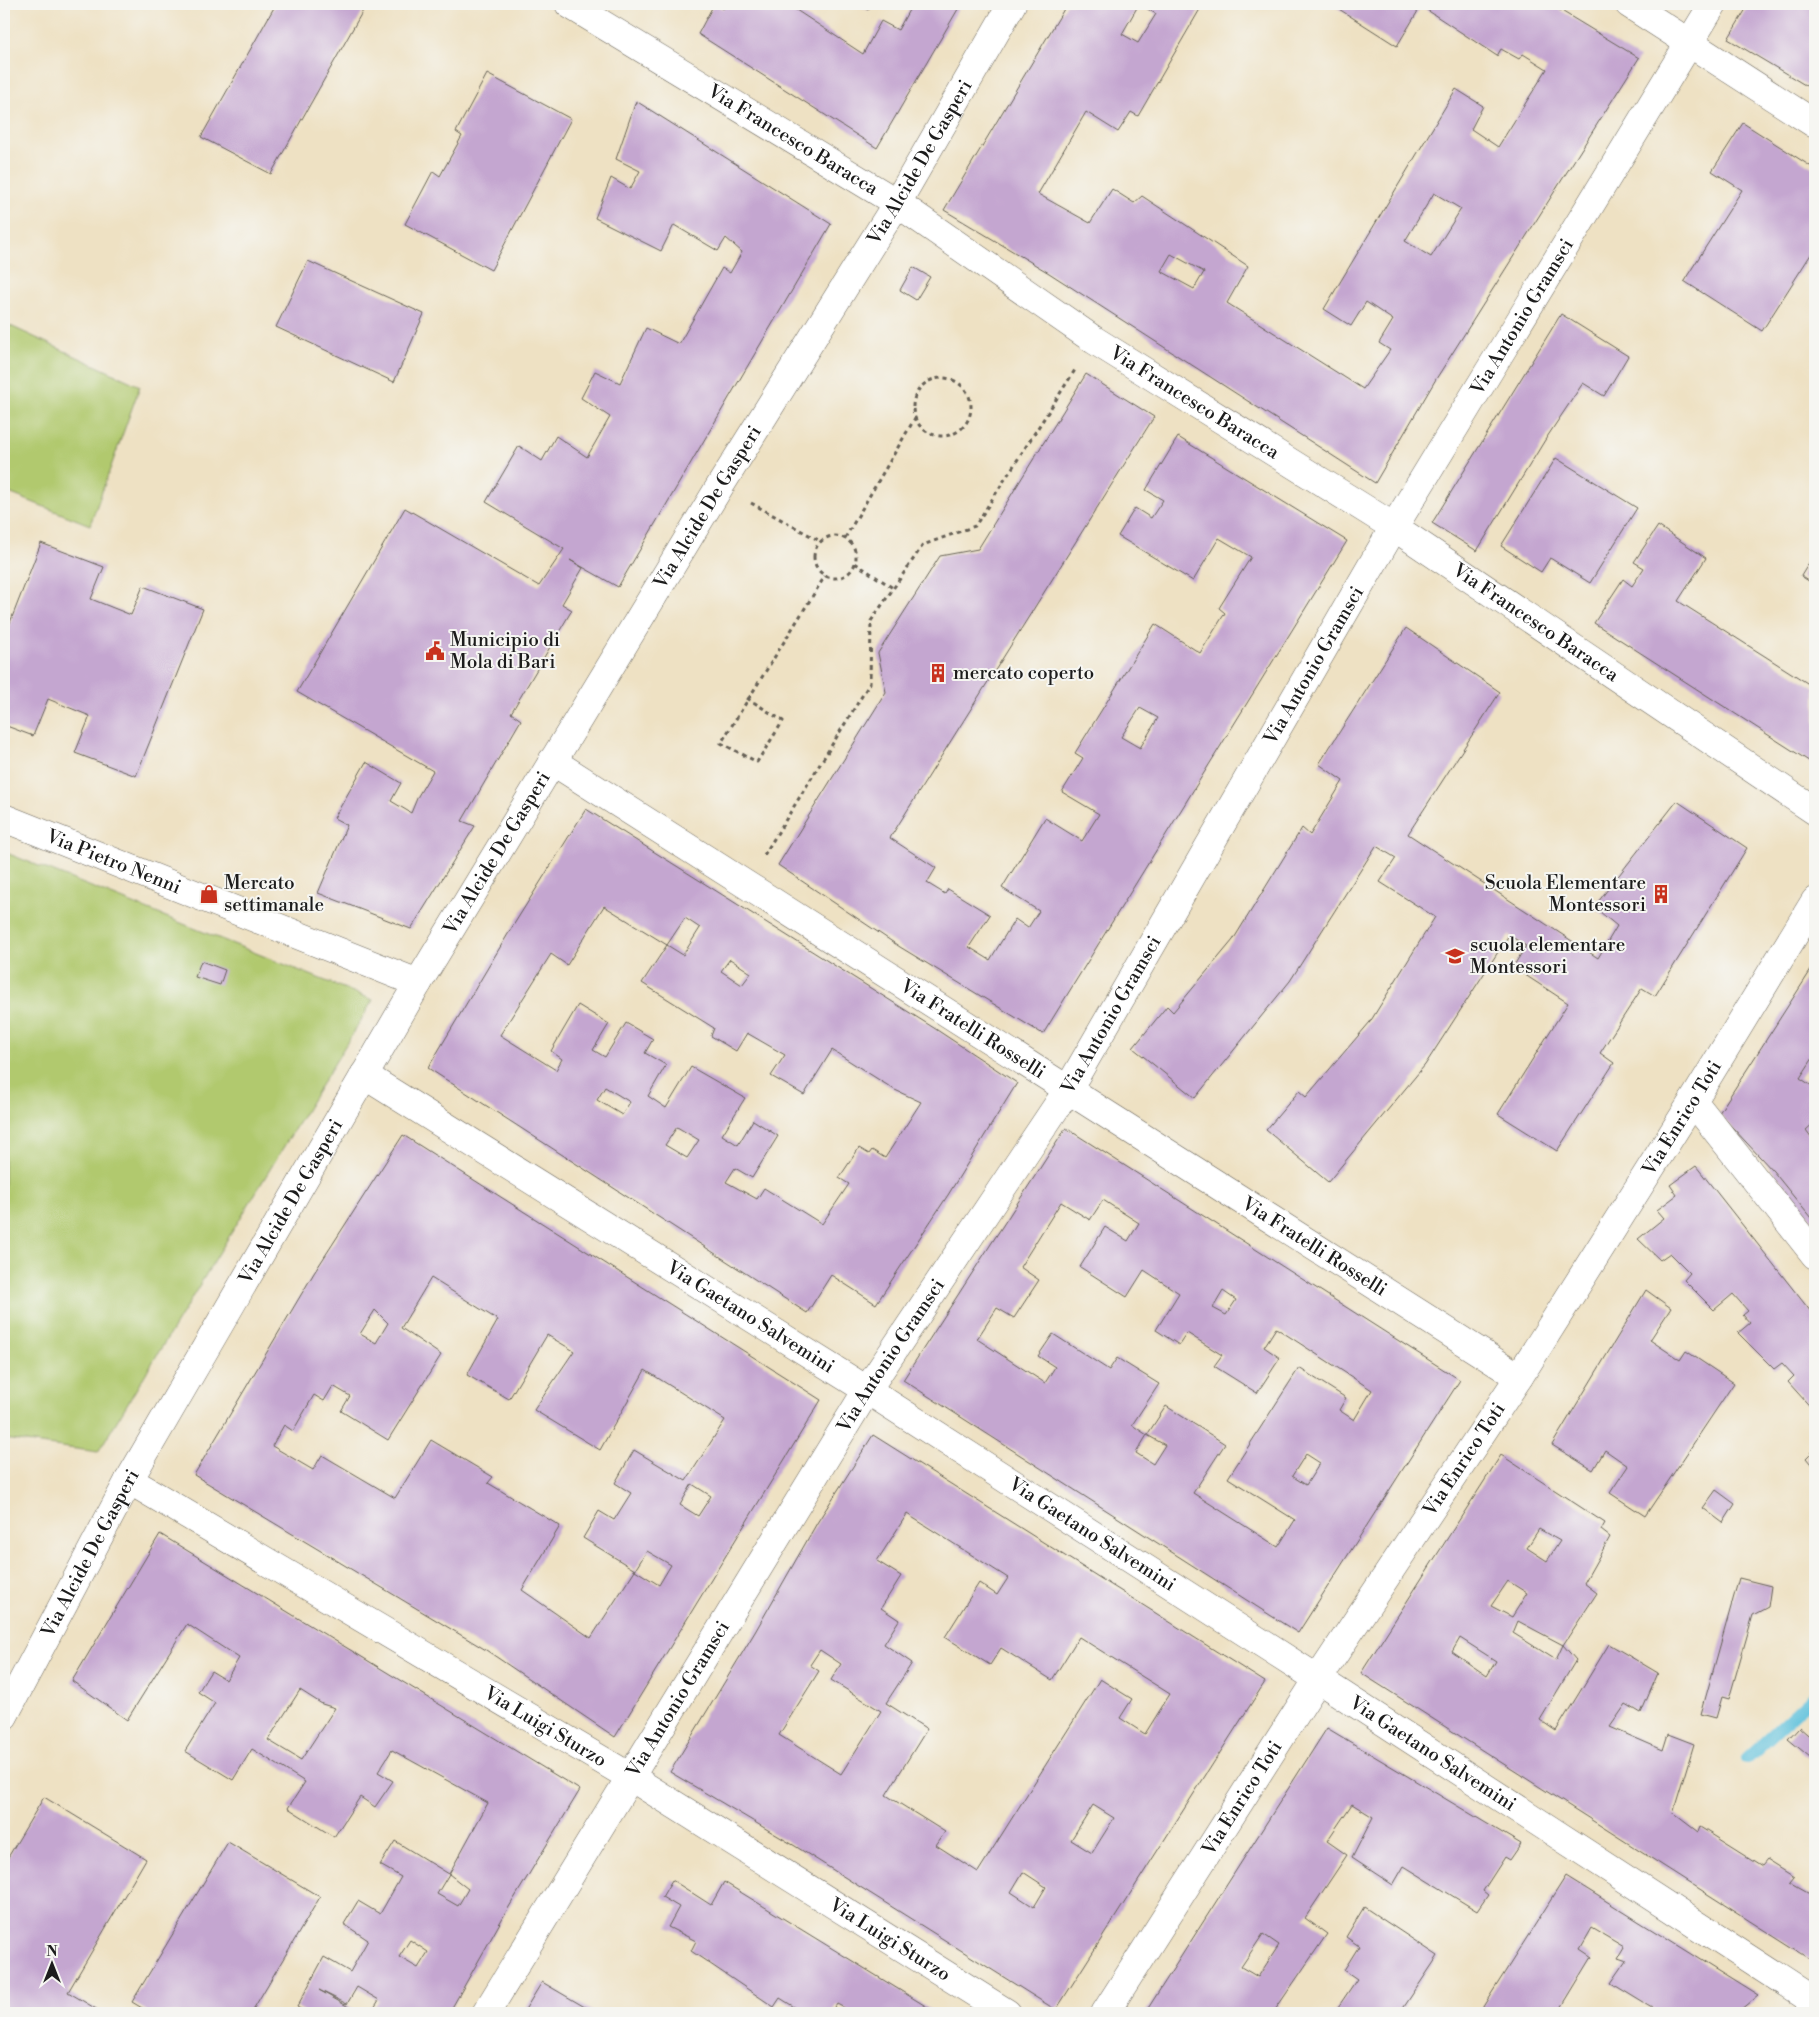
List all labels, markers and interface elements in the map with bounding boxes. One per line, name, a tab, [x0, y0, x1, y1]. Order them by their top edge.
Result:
street label: Via Alcide De Gasperi	[861, 76, 978, 250]
street label: Via Francesco Baracca	[703, 79, 883, 201]
street label: Via Antonio Gramsci	[1465, 234, 1579, 400]
street label: Via Francesco Baracca	[1105, 340, 1284, 465]
street label: Via Alcide De Gasperi	[648, 421, 767, 594]
street label: Via Francesco Baracca	[1447, 558, 1624, 687]
street label: Via Antonio Gramsci	[1258, 582, 1369, 750]
place label: Municipio di Mola di Bari	[450, 628, 560, 674]
public building icon: Municipio di Mola di Bari	[424, 640, 446, 662]
place label: mercato coperto	[953, 661, 1094, 685]
building icon: mercato coperto	[927, 662, 949, 684]
street label: Via Alcide De Gasperi	[438, 767, 556, 940]
street label: Via Pietro Nenni	[42, 824, 184, 899]
place label: Mercato settimanale	[224, 871, 324, 917]
place label: Scuola Elementare Montessori	[1485, 871, 1646, 917]
shop icon: Mercato settimanale	[198, 883, 220, 905]
building icon: Scuola Elementare Montessori	[1650, 883, 1672, 905]
street label: Via Antonio Gramsci	[1055, 932, 1166, 1099]
place label: scuola elementare Montessori	[1470, 933, 1625, 979]
school or university icon: scuola elementare Montessori	[1444, 945, 1466, 967]
street label: Via Fratelli Rosselli	[895, 973, 1050, 1084]
street label: Via Enrico Toti	[1637, 1056, 1727, 1181]
street label: Via Alcide De Gasperi	[233, 1115, 348, 1289]
street label: Via Fratelli Rosselli	[1237, 1191, 1392, 1302]
street label: Via Gaetano Salvemini	[661, 1255, 839, 1379]
street label: Via Antonio Gramsci	[831, 1274, 950, 1438]
street label: Via Enrico Toti	[1417, 1398, 1511, 1521]
street label: Via Alcide De Gasperi	[35, 1465, 145, 1643]
street label: Via Gaetano Salvemini	[1003, 1471, 1180, 1597]
street label: Via Antonio Gramsci	[621, 1617, 735, 1782]
street label: Via Luigi Sturzo	[479, 1681, 611, 1772]
street label: Via Gaetano Salvemini	[1344, 1690, 1521, 1816]
street label: Via Enrico Toti	[1196, 1736, 1287, 1861]
street label: Via Luigi Sturzo	[824, 1892, 955, 1987]
north arrow	[28, 1940, 78, 1990]
text: N	[46, 1943, 58, 1961]

